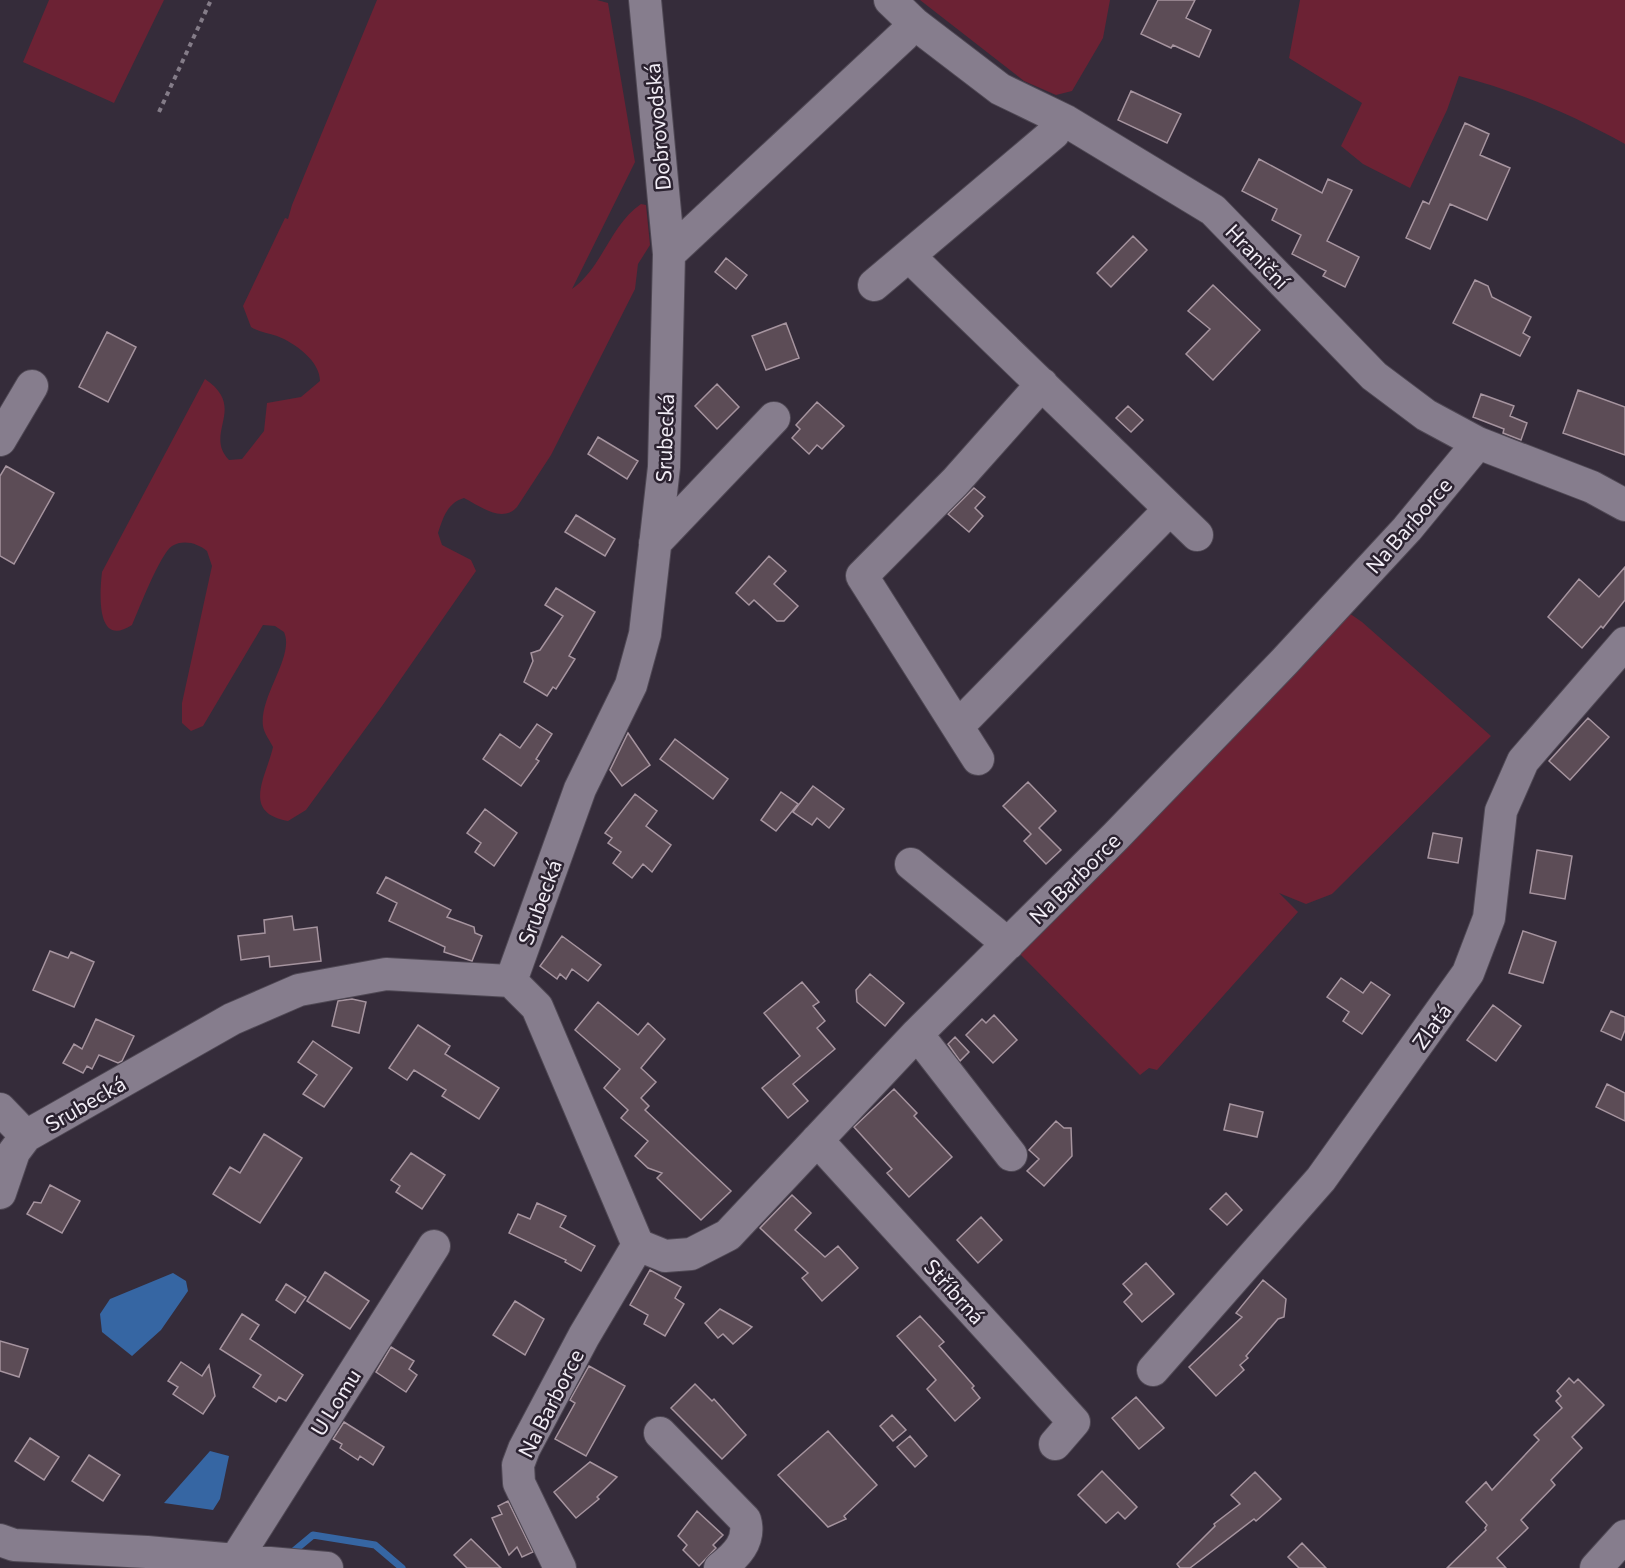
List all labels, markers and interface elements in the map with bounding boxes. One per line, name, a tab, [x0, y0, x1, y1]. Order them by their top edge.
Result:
street label: Dobrovodská	[639, 62, 675, 192]
street label: Hraniční	[1221, 218, 1295, 294]
street label: Srubecká	[650, 393, 678, 483]
street label: Na Barborce	[1360, 472, 1456, 578]
street label: Na Barborce	[1023, 827, 1125, 929]
street label: Srubecká	[512, 856, 566, 948]
street label: Zlatá	[1406, 998, 1456, 1054]
street label: Srubecká	[40, 1070, 130, 1136]
street label: Stříbrná	[920, 1254, 990, 1328]
street label: Na Barborce	[512, 1345, 588, 1461]
street label: U Lomu	[305, 1364, 365, 1440]

